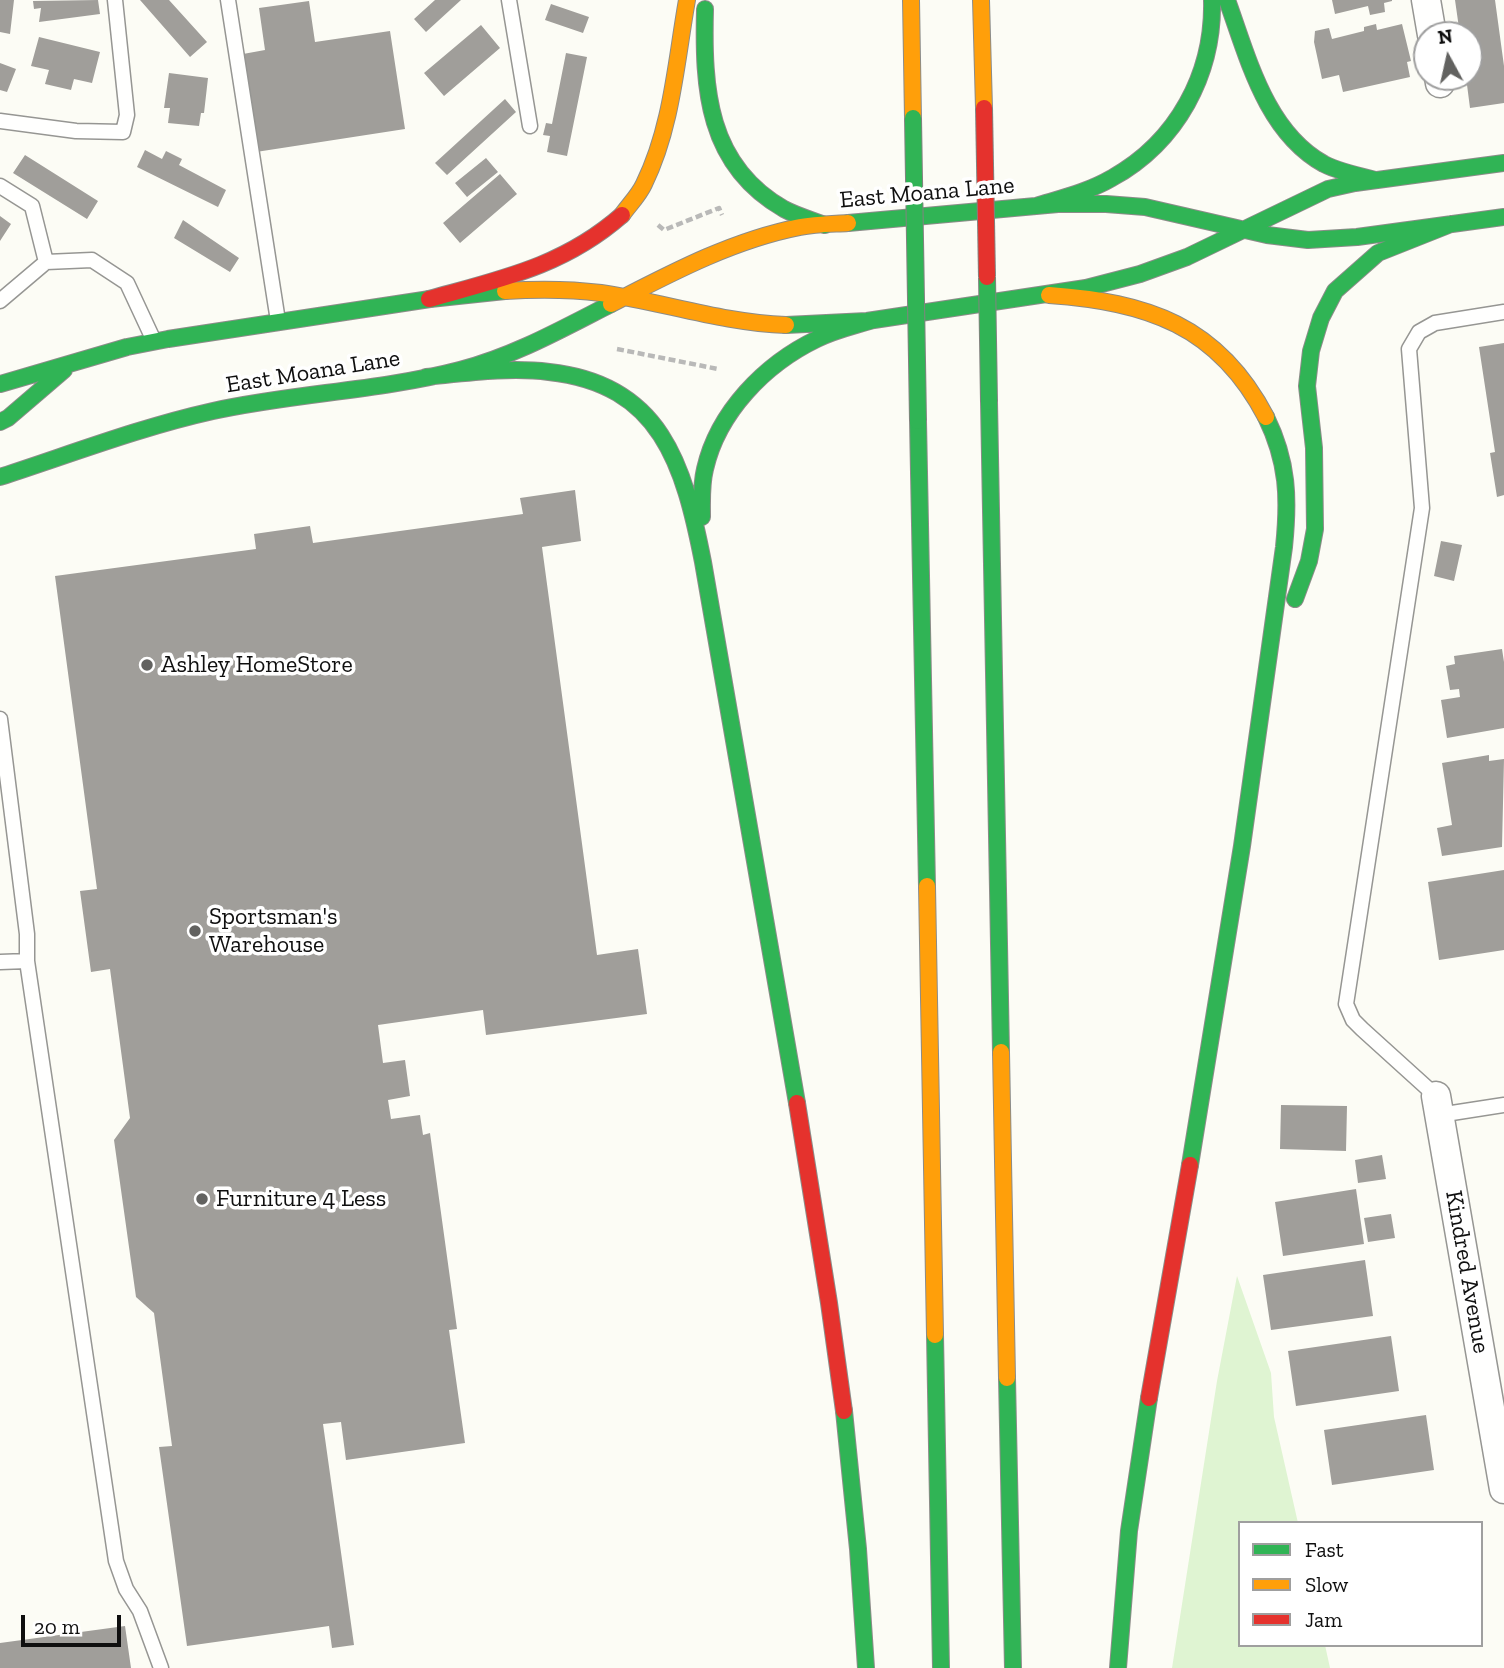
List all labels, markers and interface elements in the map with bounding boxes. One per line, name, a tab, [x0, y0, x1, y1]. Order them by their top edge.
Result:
north arrow	[1413, 21, 1483, 91]
text: N	[1437, 24, 1454, 49]
street label: East Moana Lane	[838, 171, 1016, 215]
street label: East Moana Lane	[224, 344, 402, 400]
place label: Ashley HomeStore	[161, 651, 353, 679]
marker: Ashley HomeStore	[139, 657, 155, 673]
place label: Sportsman's Warehouse	[209, 903, 338, 959]
marker: Sportsman's Warehouse	[187, 923, 203, 939]
place label: Furniture 4 Less	[216, 1185, 386, 1213]
street label: Kindred Avenue	[1438, 1188, 1496, 1356]
marker: Furniture 4 Less	[194, 1191, 210, 1207]
legend	[1238, 1521, 1483, 1647]
text: Fast	[1305, 1537, 1344, 1562]
text: Slow	[1305, 1572, 1348, 1597]
scale bar	[24, 1602, 124, 1646]
text: Jam	[1305, 1607, 1342, 1632]
text: 20 m	[34, 1614, 80, 1639]

